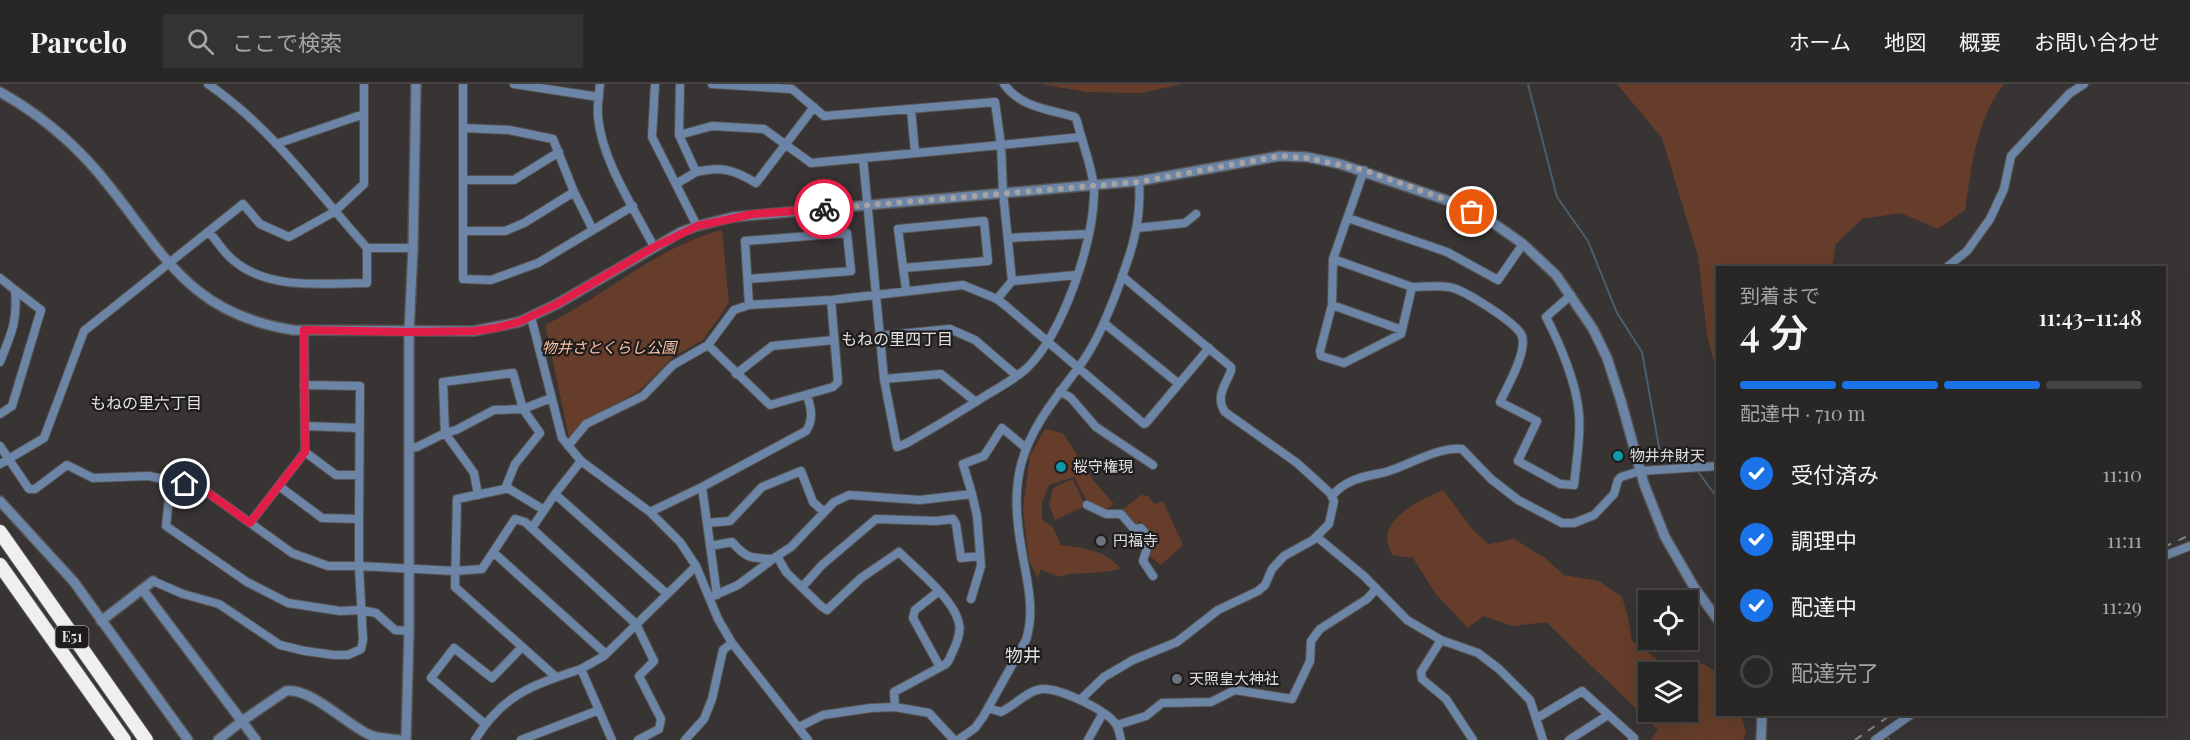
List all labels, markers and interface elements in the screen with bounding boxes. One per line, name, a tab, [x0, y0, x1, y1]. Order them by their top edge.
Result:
search box	[163, 14, 583, 68]
text: Parcelo	[30, 23, 127, 60]
icon: search	[184, 25, 217, 58]
text: ここで検索	[232, 27, 342, 57]
text: ホーム	[1789, 27, 1851, 55]
text: 地図	[1884, 27, 1926, 55]
text: 概要	[1959, 27, 2001, 55]
text: お問い合わせ	[2034, 27, 2160, 55]
courier	[794, 179, 854, 239]
pin	[1446, 186, 1497, 237]
icon: bike	[808, 193, 841, 226]
icon: bag	[1455, 195, 1488, 228]
text: 到着まで	[1740, 281, 1820, 308]
text: 11:43–11:48	[2039, 302, 2142, 332]
text: 4 分	[1740, 305, 1808, 357]
district label: もねの里四丁目	[841, 328, 953, 349]
park label: 物井さとくらし公園	[542, 337, 678, 357]
district label: もねの里六丁目	[90, 392, 202, 413]
text: 配達中 · 710 m	[1740, 399, 1866, 426]
place label: 物井弁財天	[1630, 445, 1705, 465]
marker: 物井弁財天	[1611, 449, 1625, 463]
place label: 桜守権現	[1073, 456, 1133, 476]
icon: check	[1740, 457, 1773, 490]
pin	[159, 458, 210, 509]
text: 受付済み	[1791, 459, 1879, 489]
marker: 桜守権現	[1054, 460, 1068, 474]
text: 11:10	[2102, 460, 2142, 487]
icon: home	[168, 467, 201, 500]
icon: check	[1740, 523, 1773, 556]
text: 調理中	[1791, 525, 1857, 555]
text: 11:11	[2107, 526, 2142, 553]
place label: 円福寺	[1113, 530, 1158, 550]
marker: 円福寺	[1094, 534, 1108, 548]
icon: check	[1740, 589, 1773, 622]
map controls	[1638, 590, 1698, 722]
button: locate	[1638, 590, 1698, 650]
text: 配達中	[1791, 591, 1857, 621]
text: 11:29	[2102, 592, 2142, 619]
road number: E51	[56, 626, 88, 648]
district label: 物井	[1005, 643, 1041, 667]
text: 配達完了	[1791, 657, 1879, 687]
button: layers	[1638, 662, 1698, 722]
place label: 天照皇大神社	[1189, 668, 1279, 688]
marker: 天照皇大神社	[1170, 672, 1184, 686]

